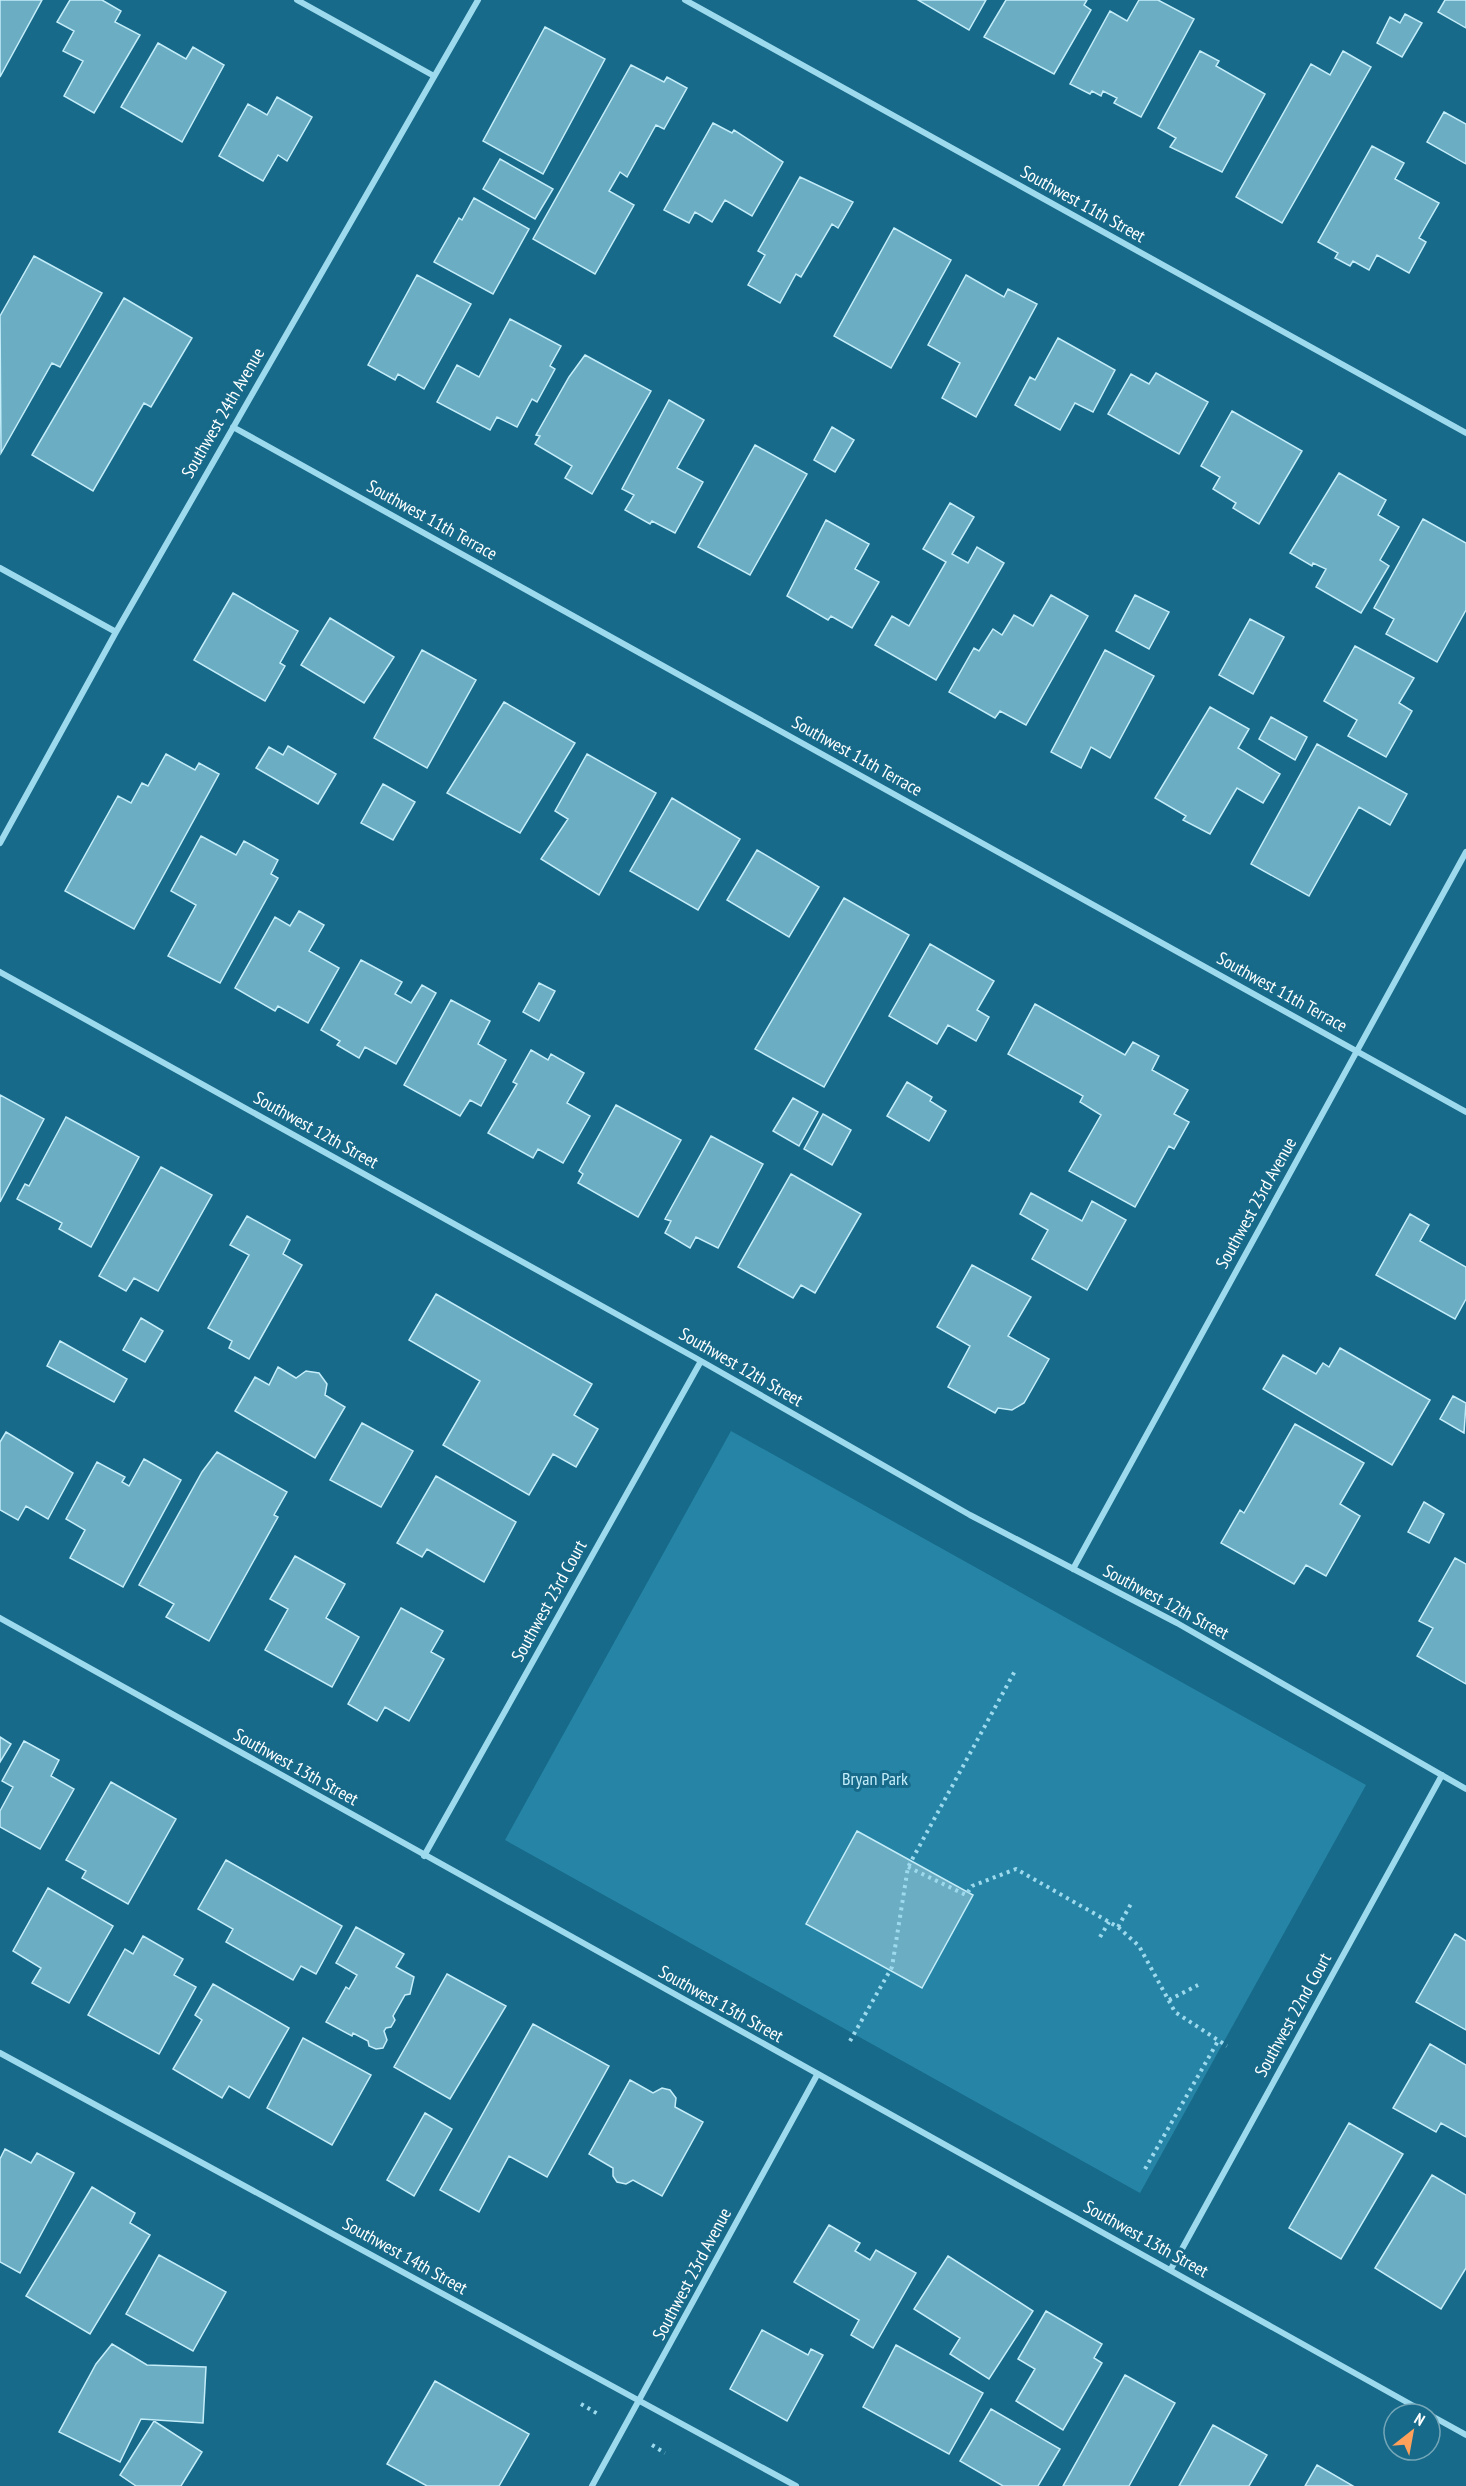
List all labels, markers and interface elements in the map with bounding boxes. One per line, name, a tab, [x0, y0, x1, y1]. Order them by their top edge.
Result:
street label: Southwest 11th Street	[1017, 160, 1150, 247]
street label: Southwest 24th Avenue	[176, 343, 269, 482]
street label: Southwest 11th Terrace	[363, 474, 501, 565]
street label: Southwest 11th Terrace	[788, 710, 926, 801]
street label: Southwest 11th Terrace	[1213, 946, 1351, 1037]
street label: Southwest 12th Street	[250, 1086, 383, 1173]
street label: Southwest 23rd Avenue	[1210, 1133, 1301, 1272]
street label: Southwest 12th Street	[675, 1322, 807, 1411]
street label: Southwest 23rd Court	[506, 1536, 591, 1665]
street label: Southwest 12th Street	[1099, 1559, 1233, 1644]
street label: Southwest 13th Street	[230, 1723, 363, 1810]
park label: Bryan Park	[842, 1767, 908, 1790]
street label: Southwest 22nd Court	[1249, 1949, 1336, 2081]
street label: Southwest 13th Street	[655, 1960, 788, 2047]
street label: Southwest 13th Street	[1080, 2195, 1213, 2282]
street label: Southwest 23rd Avenue	[647, 2204, 736, 2344]
street label: Southwest 14th Street	[339, 2212, 472, 2299]
north arrow	[1382, 2402, 1442, 2462]
text: N	[1411, 2408, 1429, 2430]

